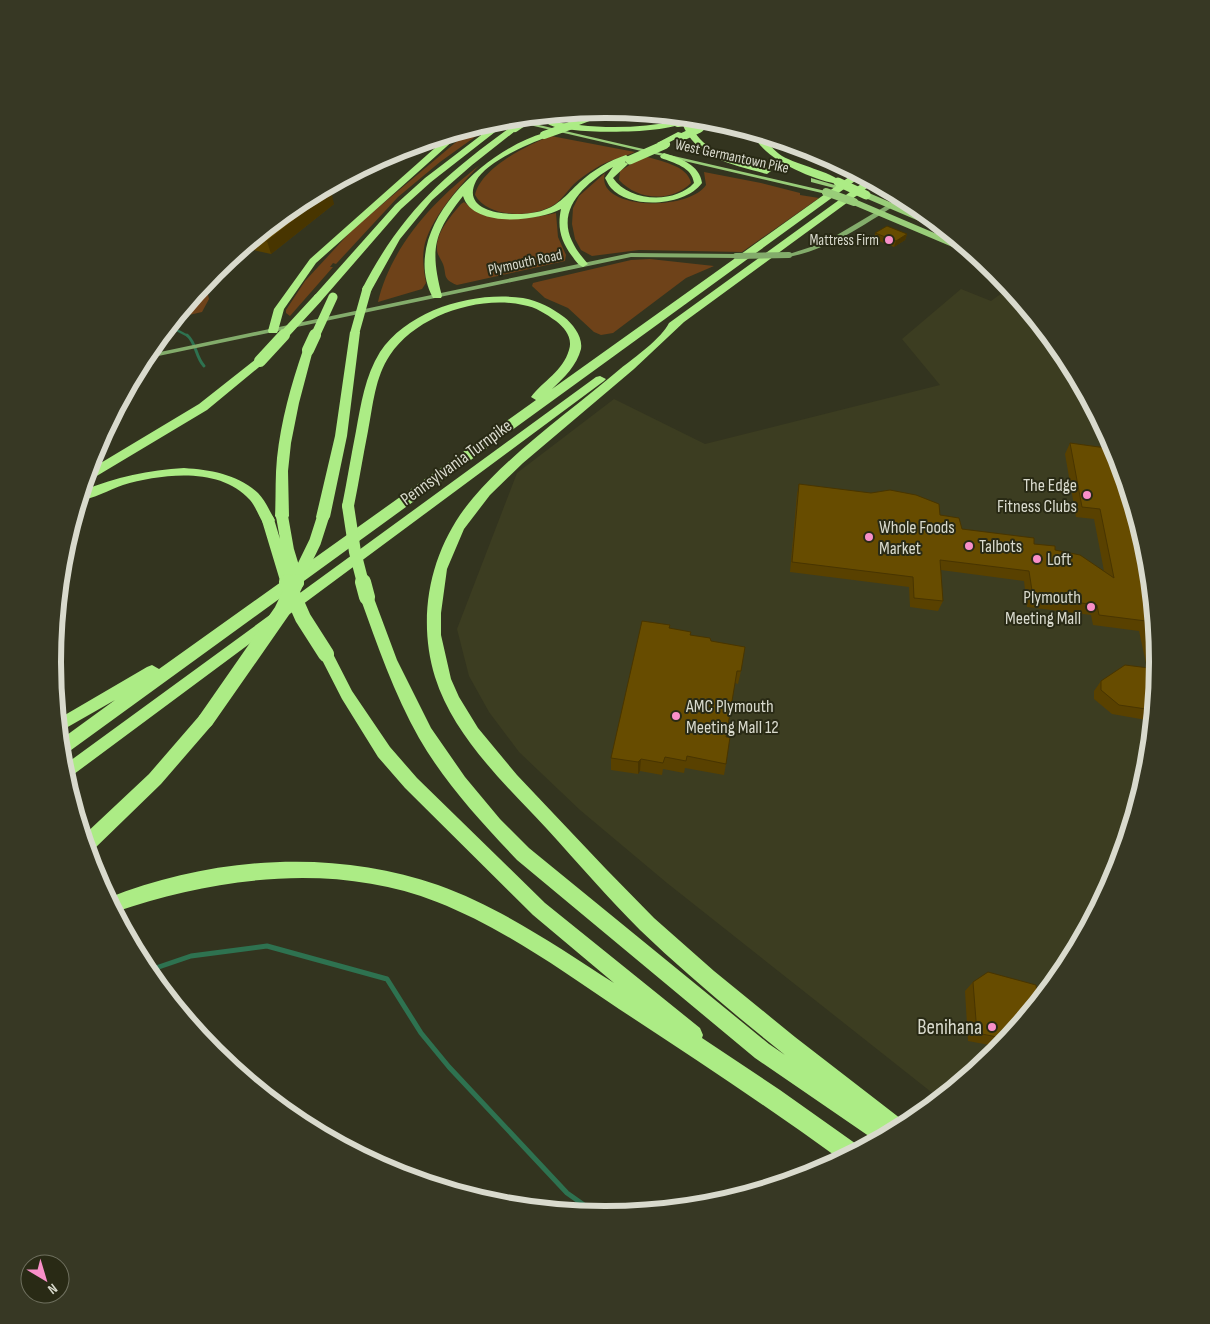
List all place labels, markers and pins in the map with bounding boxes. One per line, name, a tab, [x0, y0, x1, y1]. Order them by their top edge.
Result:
place label: Mattress Firm	[809, 231, 879, 250]
marker: Mattress Firm	[883, 234, 895, 246]
place label: The Edge Fitness Clubs	[997, 475, 1077, 517]
marker: The Edge Fitness Clubs	[1081, 489, 1093, 501]
place label: Whole Foods Market	[879, 517, 955, 559]
marker: Whole Foods Market	[863, 531, 875, 543]
place label: Talbots	[979, 536, 1022, 557]
marker: Talbots	[963, 540, 975, 552]
place label: Loft	[1047, 549, 1072, 570]
marker: Loft	[1031, 553, 1043, 565]
place label: Plymouth Meeting Mall	[1005, 587, 1081, 629]
marker: Plymouth Meeting Mall	[1085, 601, 1097, 613]
place label: AMC Plymouth Meeting Mall 12	[685, 696, 779, 738]
marker: AMC Plymouth Meeting Mall 12	[670, 710, 682, 722]
place label: Benihana	[917, 1015, 982, 1040]
marker: Benihana	[986, 1021, 998, 1033]

